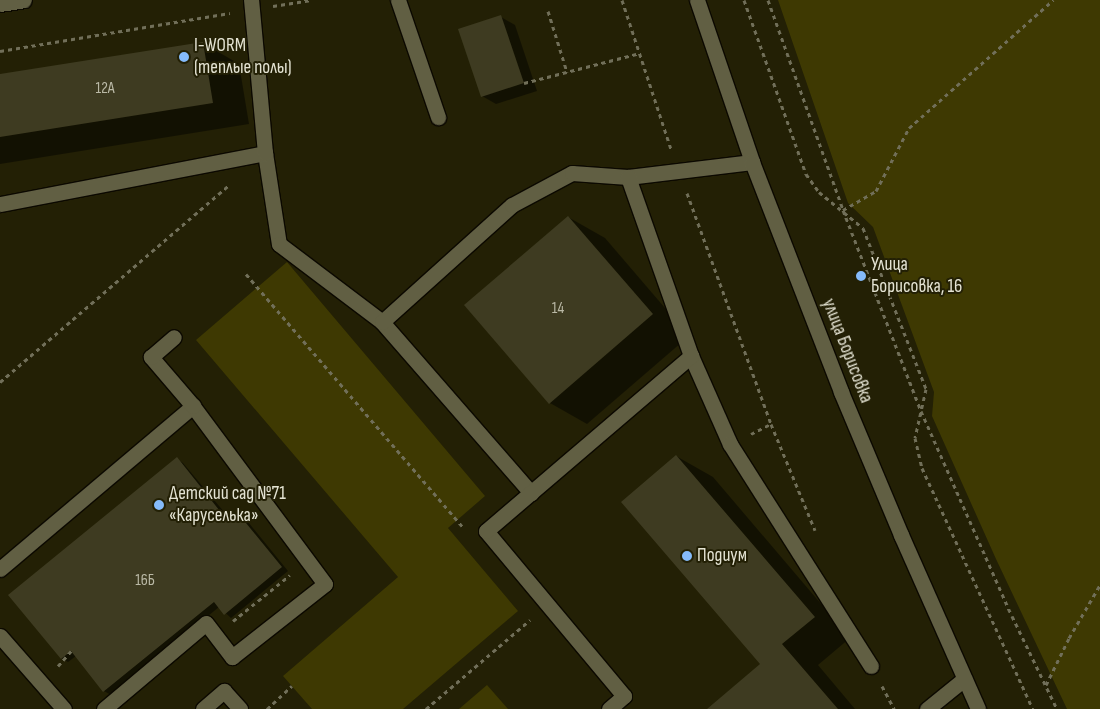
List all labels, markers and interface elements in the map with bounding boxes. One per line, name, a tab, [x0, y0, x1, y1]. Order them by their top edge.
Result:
place label: I-WORM (теплые полы)	[194, 35, 292, 79]
marker: I-WORM (теплые полы)	[178, 51, 190, 63]
house number: 12А	[95, 79, 115, 99]
place label: Улица Борисовка, 16	[871, 254, 962, 298]
marker: Улица Борисовка, 16	[855, 270, 867, 282]
street label: улица Борисовка	[817, 296, 877, 406]
house number: 14	[552, 299, 564, 319]
place label: Детский сад №71 «Каруселька»	[169, 483, 286, 527]
marker: Детский сад №71 «Каруселька»	[153, 499, 165, 511]
place label: Подиум	[697, 545, 747, 567]
marker: Подиум	[681, 550, 693, 562]
house number: 16Б	[135, 571, 155, 591]

